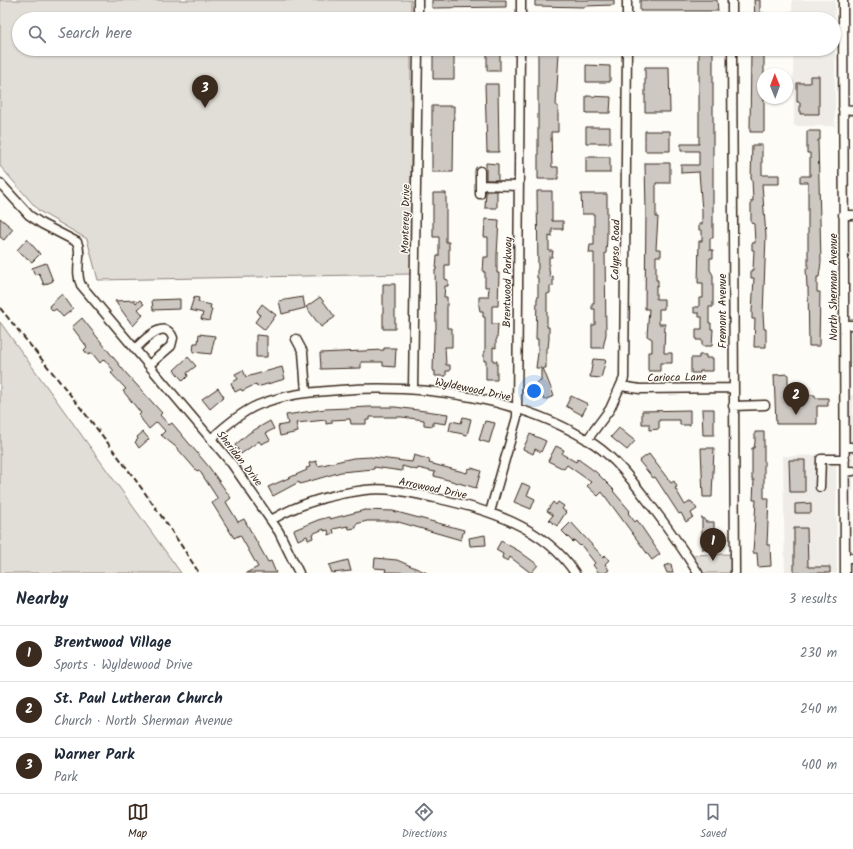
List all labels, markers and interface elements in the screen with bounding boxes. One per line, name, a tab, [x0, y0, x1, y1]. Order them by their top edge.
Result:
search box	[12, 12, 841, 56]
text: Search here	[58, 22, 132, 46]
icon: search	[26, 23, 48, 45]
north arrow	[757, 68, 793, 104]
pin: 3	[192, 75, 218, 108]
street label: Monterey Drive	[396, 184, 416, 254]
street label: Calypso Road	[606, 219, 626, 281]
street label: North Sherman Avenue	[825, 233, 843, 341]
street label: Brentwood Parkway	[498, 236, 518, 327]
street label: Fremont Avenue	[714, 273, 732, 349]
street label: Carioca Lane	[647, 368, 707, 388]
street label: Wyldewood Drive	[433, 373, 512, 407]
your location	[524, 381, 544, 401]
pin: 2	[783, 382, 809, 415]
street label: Sheridan Drive	[212, 427, 267, 491]
street label: Arrowood Drive	[397, 473, 469, 505]
pin: 1	[700, 528, 726, 561]
text: Nearby	[16, 586, 68, 613]
text: 3 results	[789, 589, 837, 610]
text: Brentwood Village	[54, 631, 171, 655]
text: 1	[27, 643, 31, 664]
text: 230 m	[800, 643, 837, 664]
text: Sports · Wyldewood Drive	[54, 655, 193, 676]
text: St. Paul Lutheran Church	[54, 687, 223, 711]
text: 2	[25, 699, 33, 720]
text: 240 m	[800, 699, 837, 720]
text: Church · North Sherman Avenue	[54, 711, 233, 732]
text: Warner Park	[54, 743, 134, 767]
text: 3	[25, 755, 33, 776]
text: 400 m	[801, 755, 837, 776]
text: Park	[54, 767, 78, 788]
tab: Map	[127, 801, 149, 843]
tab: Directions	[402, 801, 447, 843]
tab: Saved	[700, 801, 726, 843]

